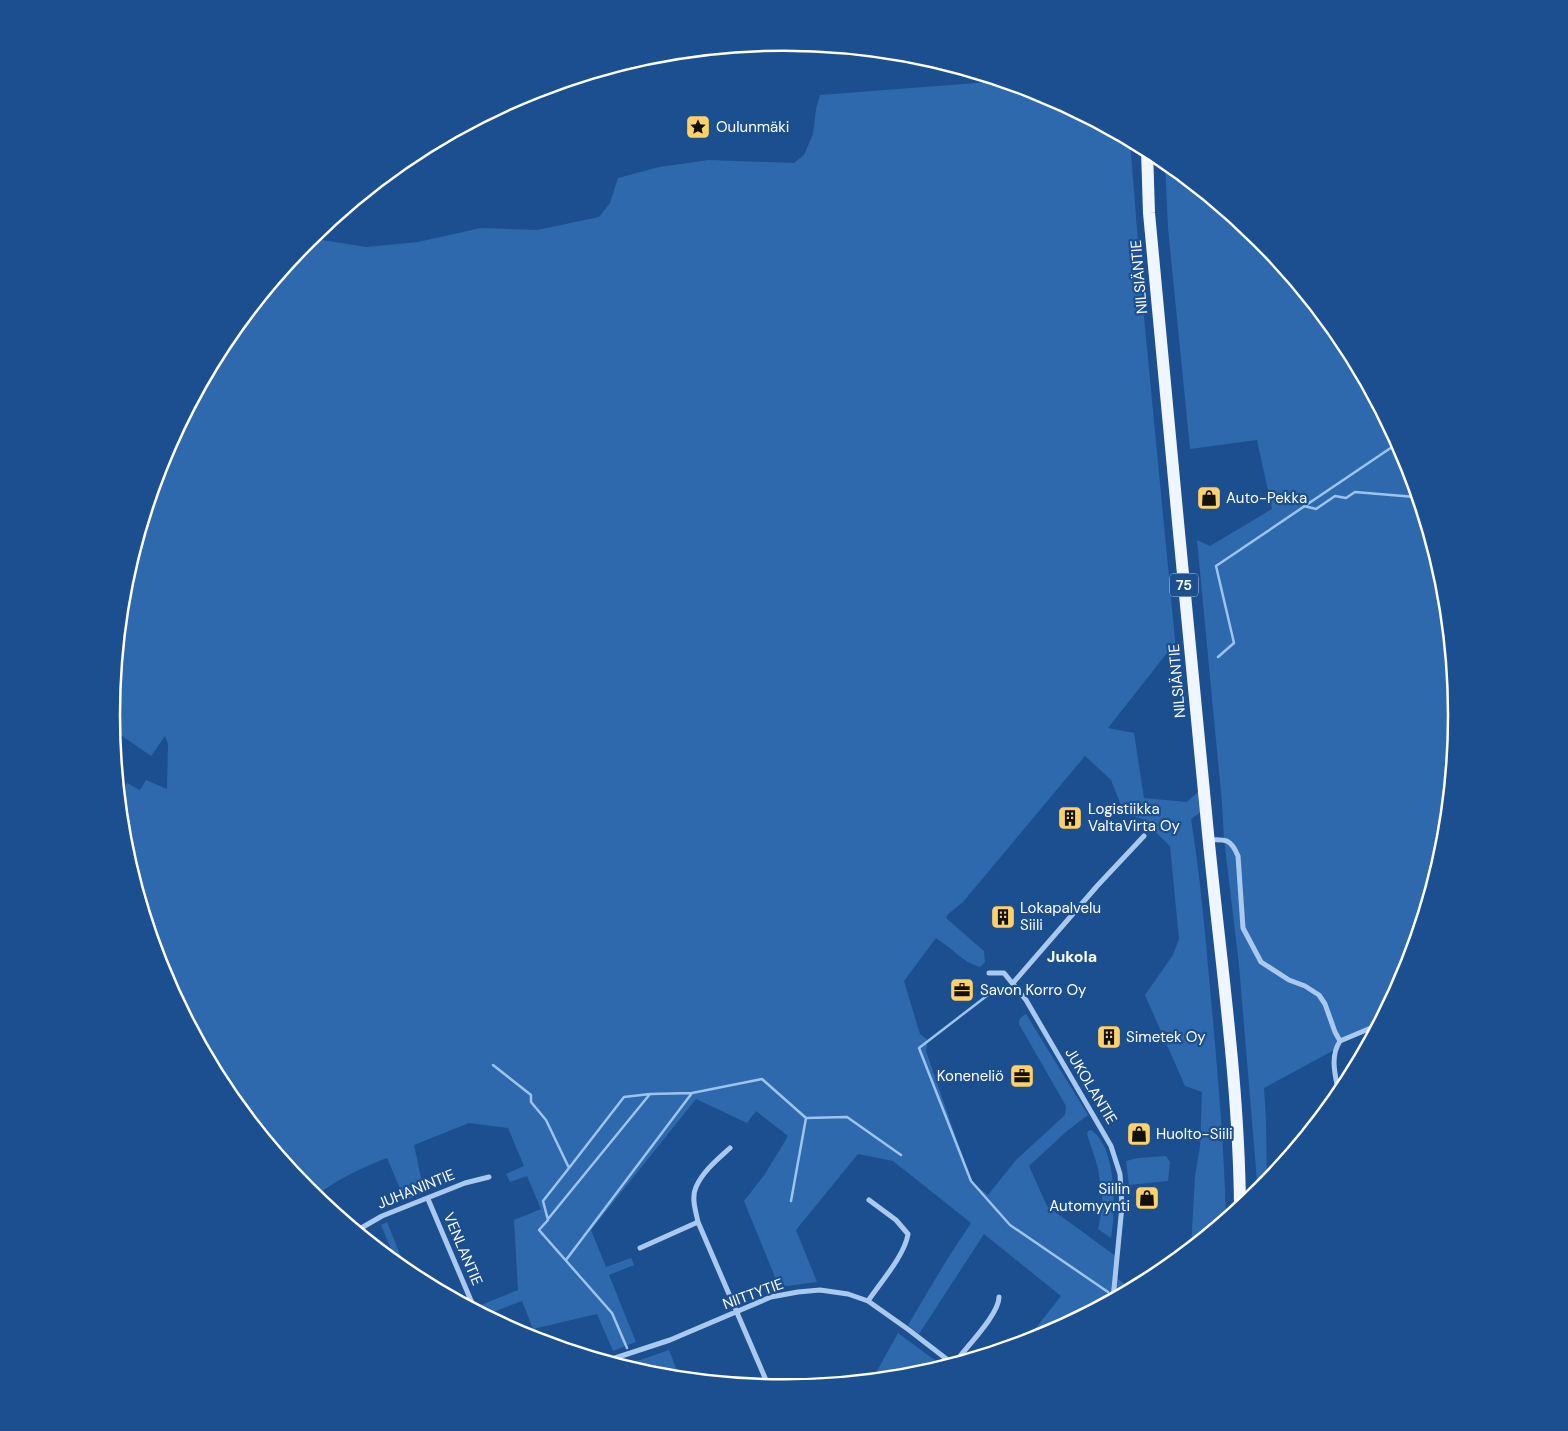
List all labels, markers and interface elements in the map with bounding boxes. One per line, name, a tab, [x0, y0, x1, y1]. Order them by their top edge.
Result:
place icon: Oulunmäki	[685, 114, 711, 140]
place label: Oulunmäki	[716, 117, 789, 137]
street label: NILSIÄNTIE	[1126, 239, 1152, 315]
shop icon: Auto-Pekka	[1196, 485, 1222, 511]
place label: Auto-Pekka	[1226, 488, 1307, 508]
road number: 75	[1170, 574, 1198, 596]
street label: NILSIÄNTIE	[1164, 643, 1190, 719]
place label: Logistiikka ValtaVirta Oy	[1088, 799, 1181, 836]
building icon: Logistiikka ValtaVirta Oy	[1057, 805, 1083, 831]
place label: Lokapalvelu Siili	[1020, 898, 1101, 935]
building icon: Lokapalvelu Siili	[990, 904, 1016, 930]
district label: Jukola	[1047, 946, 1097, 967]
office icon: Savon Korro Oy	[949, 977, 975, 1003]
place label: Savon Korro Oy	[980, 980, 1087, 1000]
building icon: Simetek Oy	[1096, 1024, 1122, 1050]
place label: Simetek Oy	[1126, 1027, 1206, 1047]
street label: JUKOLANTIE	[1060, 1044, 1122, 1128]
office icon: Koneneliö	[1009, 1063, 1035, 1089]
place label: Koneneliö	[937, 1066, 1004, 1086]
shop icon: Huolto-Siili	[1126, 1121, 1152, 1147]
place label: Huolto-Siili	[1156, 1124, 1233, 1144]
street label: JUHANINTIE	[374, 1164, 458, 1214]
place label: Siilin Automyynti	[1049, 1179, 1130, 1216]
shop icon: Siilin Automyynti	[1134, 1185, 1160, 1211]
street label: VENLANTIE	[439, 1209, 487, 1289]
street label: NIITTYTIE	[720, 1274, 786, 1314]

